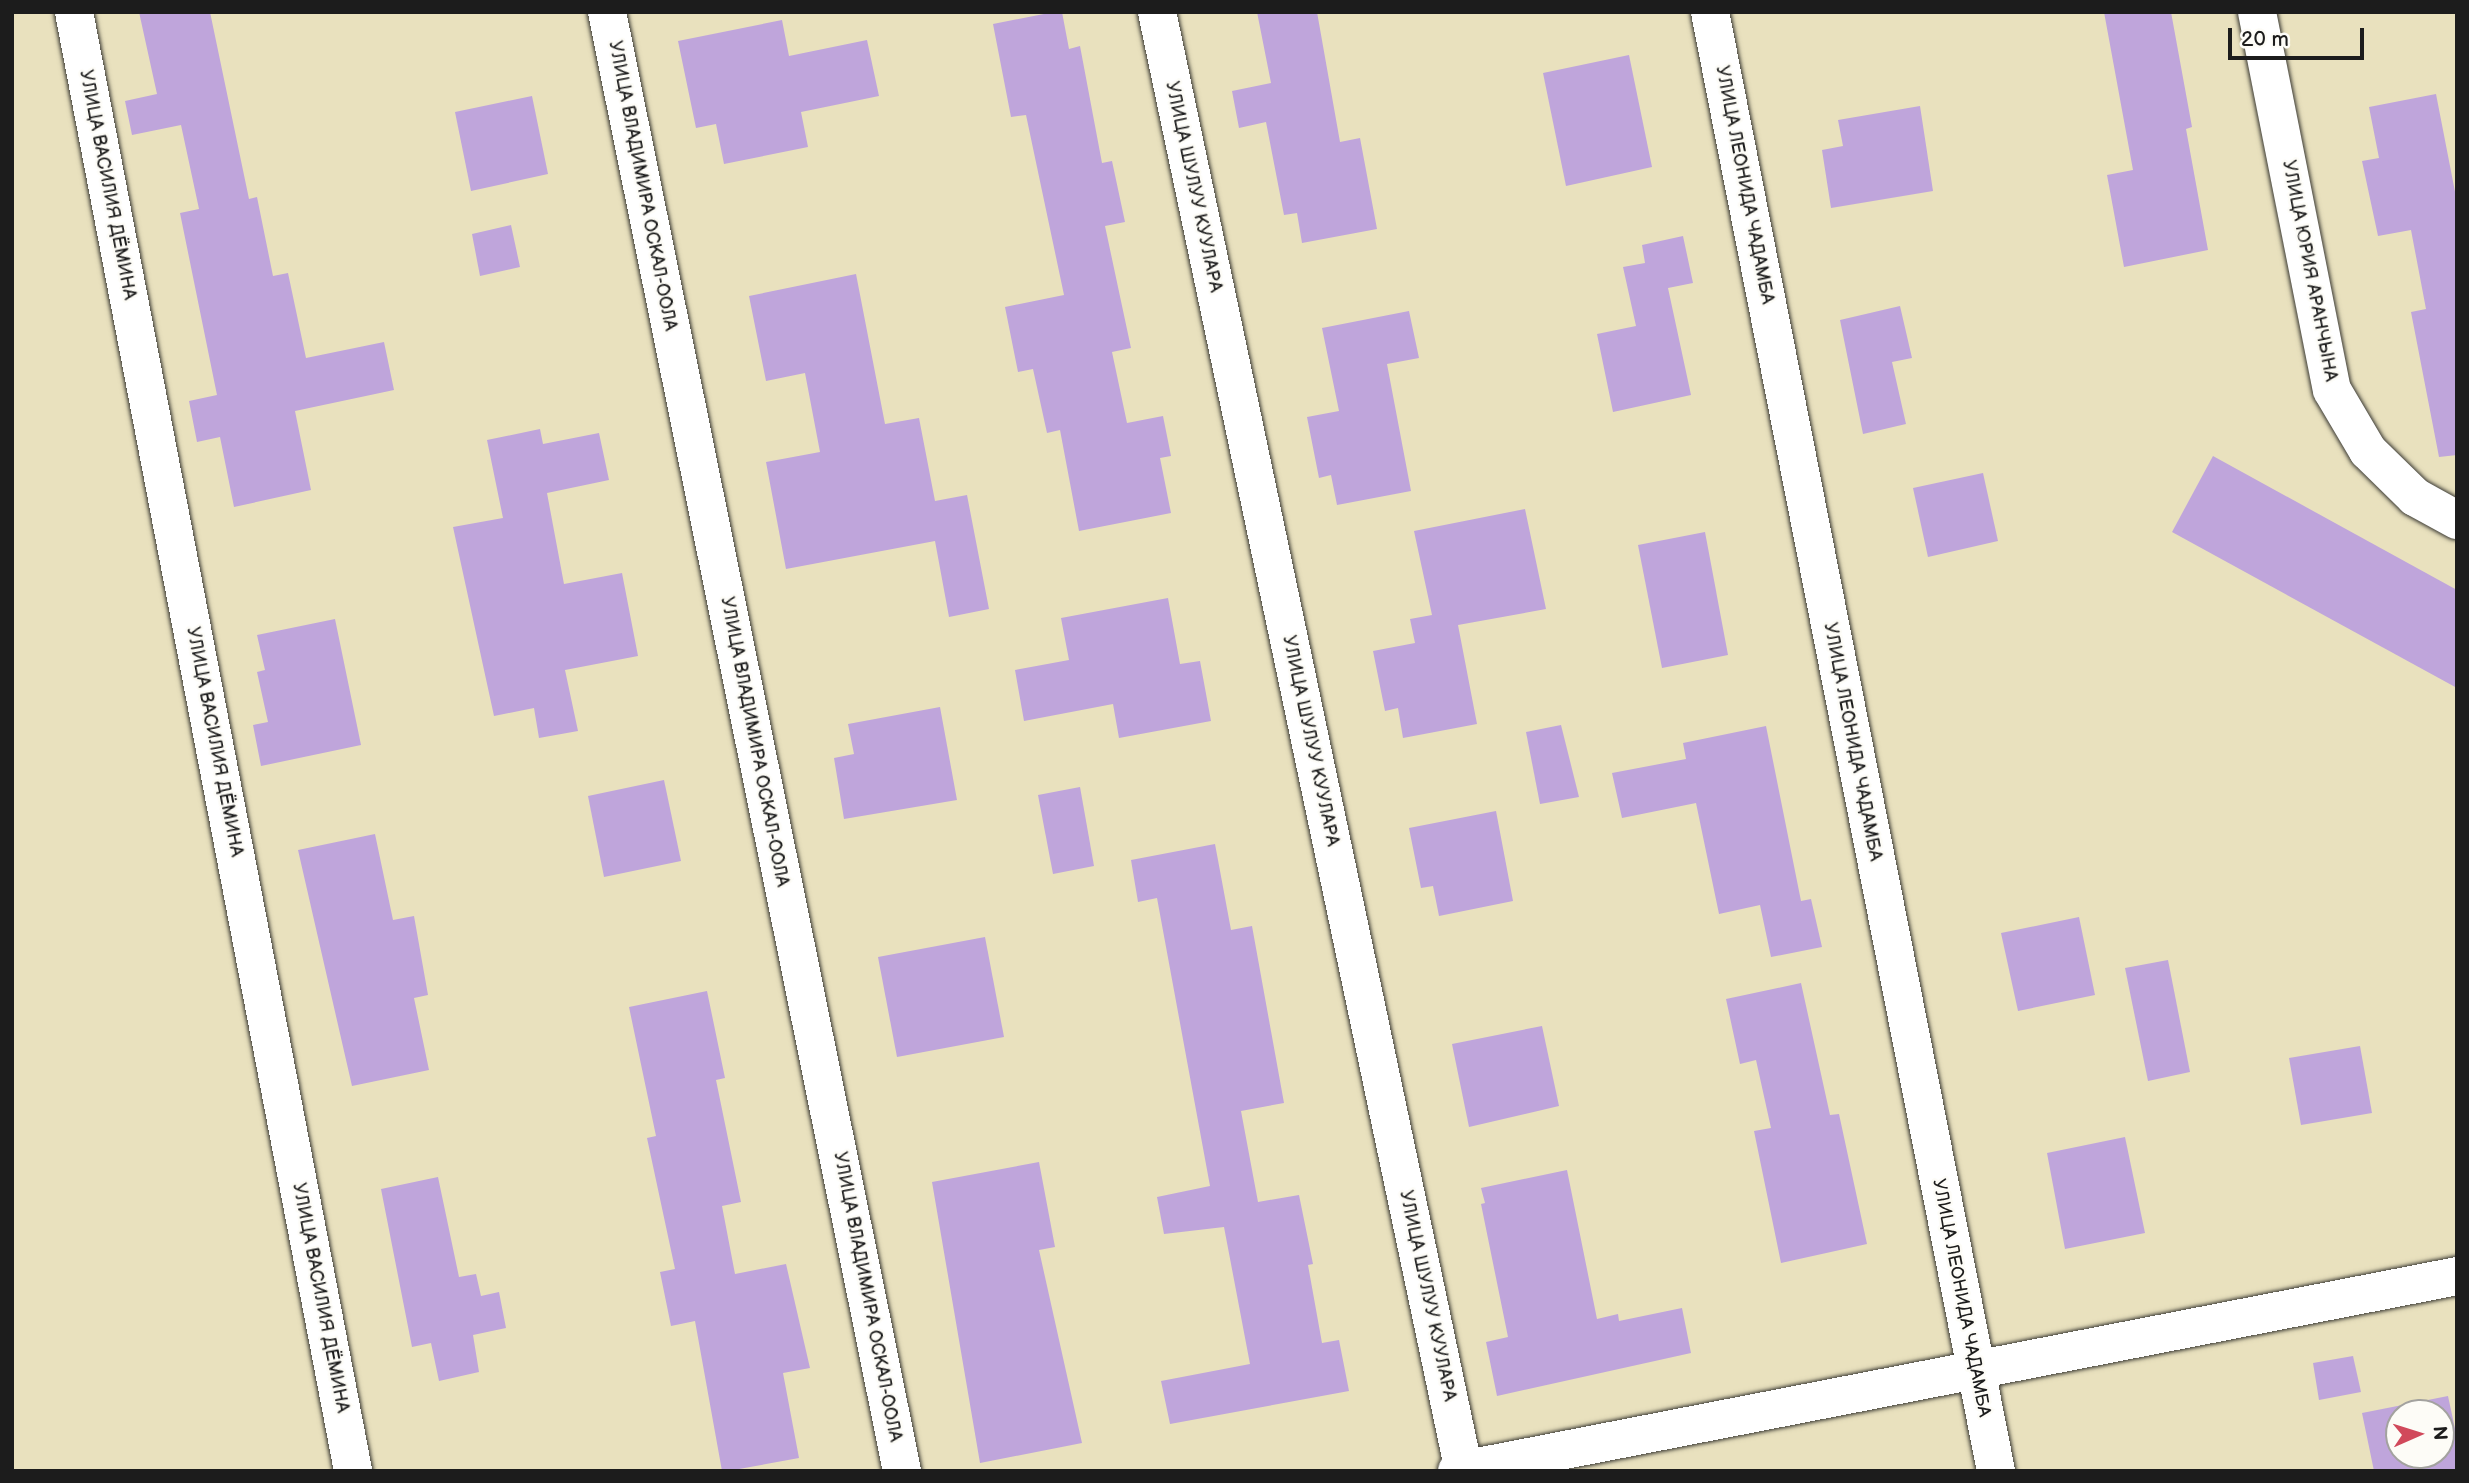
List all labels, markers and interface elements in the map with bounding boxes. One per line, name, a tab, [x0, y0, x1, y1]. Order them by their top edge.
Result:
scale bar	[2231, 14, 2368, 58]
text: 20 m	[2241, 27, 2289, 52]
street label: УЛИЦА ВЛАДИМИРА ОСКАЛ-ООЛА	[603, 39, 681, 333]
street label: УЛИЦА ЛЕОНИДА ЧАДАМБА	[1710, 64, 1778, 306]
street label: УЛИЦА ВАСИЛИЯ ДЁМИНА	[74, 68, 140, 302]
street label: УЛИЦА ШУЛУУ КУУЛАРА	[1160, 80, 1226, 294]
street label: УЛИЦА ЮРИЯ АРАНЧЫНА	[2277, 159, 2341, 383]
street label: УЛИЦА ВЛАДИМИРА ОСКАЛ-ООЛА	[715, 595, 793, 889]
street label: УЛИЦА ЛЕОНИДА ЧАДАМБА	[1818, 621, 1886, 863]
street label: УЛИЦА ВАСИЛИЯ ДЁМИНА	[181, 625, 247, 859]
street label: УЛИЦА ШУЛУУ КУУЛАРА	[1277, 634, 1343, 848]
street label: УЛИЦА ВЛАДИМИРА ОСКАЛ-ООЛА	[828, 1150, 906, 1444]
street label: УЛИЦА ЛЕОНИДА ЧАДАМБА	[1927, 1177, 1995, 1419]
street label: УЛИЦА ВАСИЛИЯ ДЁМИНА	[287, 1181, 353, 1415]
street label: УЛИЦА ШУЛУУ КУУЛАРА	[1394, 1189, 1460, 1403]
north arrow	[2385, 1399, 2455, 1469]
text: N	[2428, 1425, 2451, 1441]

